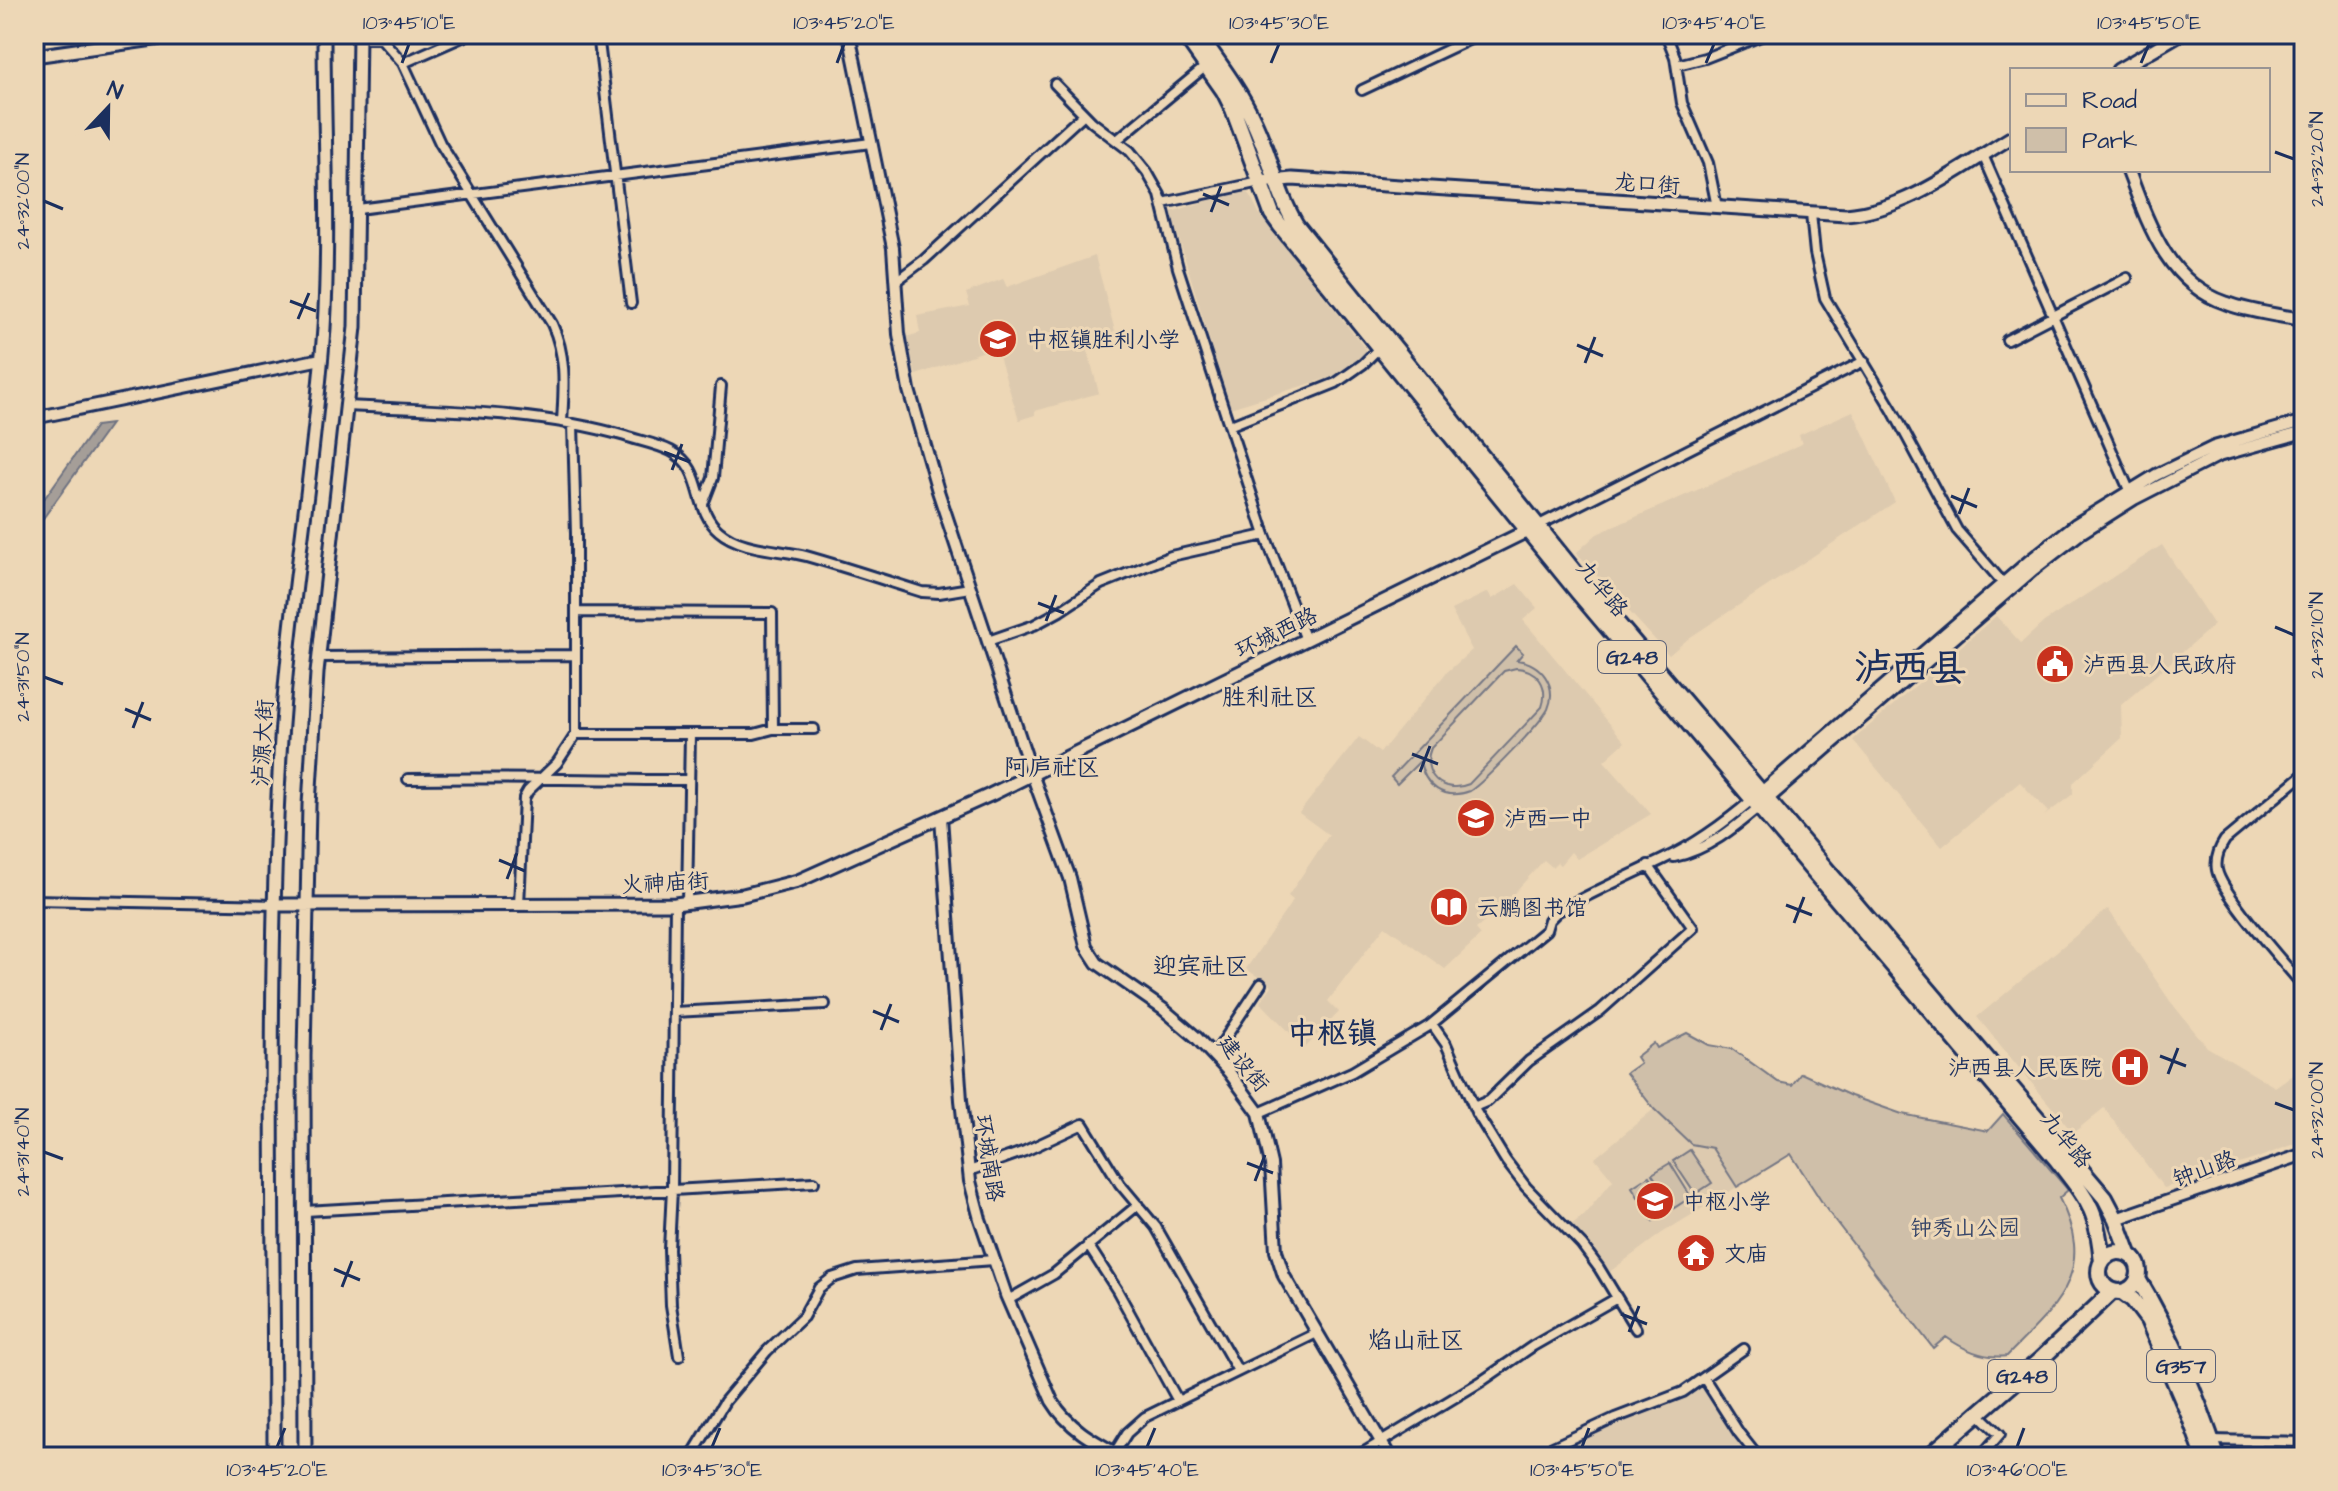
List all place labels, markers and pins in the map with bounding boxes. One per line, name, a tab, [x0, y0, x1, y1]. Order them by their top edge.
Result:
school or university icon: 中枢镇胜利小学	[977, 318, 1019, 360]
place label: 中枢镇胜利小学	[1026, 325, 1180, 356]
public building icon: 泸西县人民政府	[2034, 643, 2076, 685]
place label: 泸西县人民政府	[2083, 650, 2237, 681]
school or university icon: 泸西一中	[1455, 797, 1497, 839]
place label: 泸西一中	[1504, 804, 1592, 835]
library icon: 云鹏图书馆	[1428, 886, 1470, 928]
place label: 云鹏图书馆	[1477, 893, 1587, 924]
hospital icon: 泸西县人民医院	[2109, 1046, 2151, 1088]
place label: 泸西县人民医院	[1948, 1053, 2102, 1084]
school or university icon: 中枢小学	[1634, 1180, 1676, 1222]
place label: 中枢小学	[1683, 1187, 1771, 1218]
temple icon: 文庙	[1675, 1232, 1717, 1274]
place label: 文庙	[1724, 1239, 1768, 1270]

